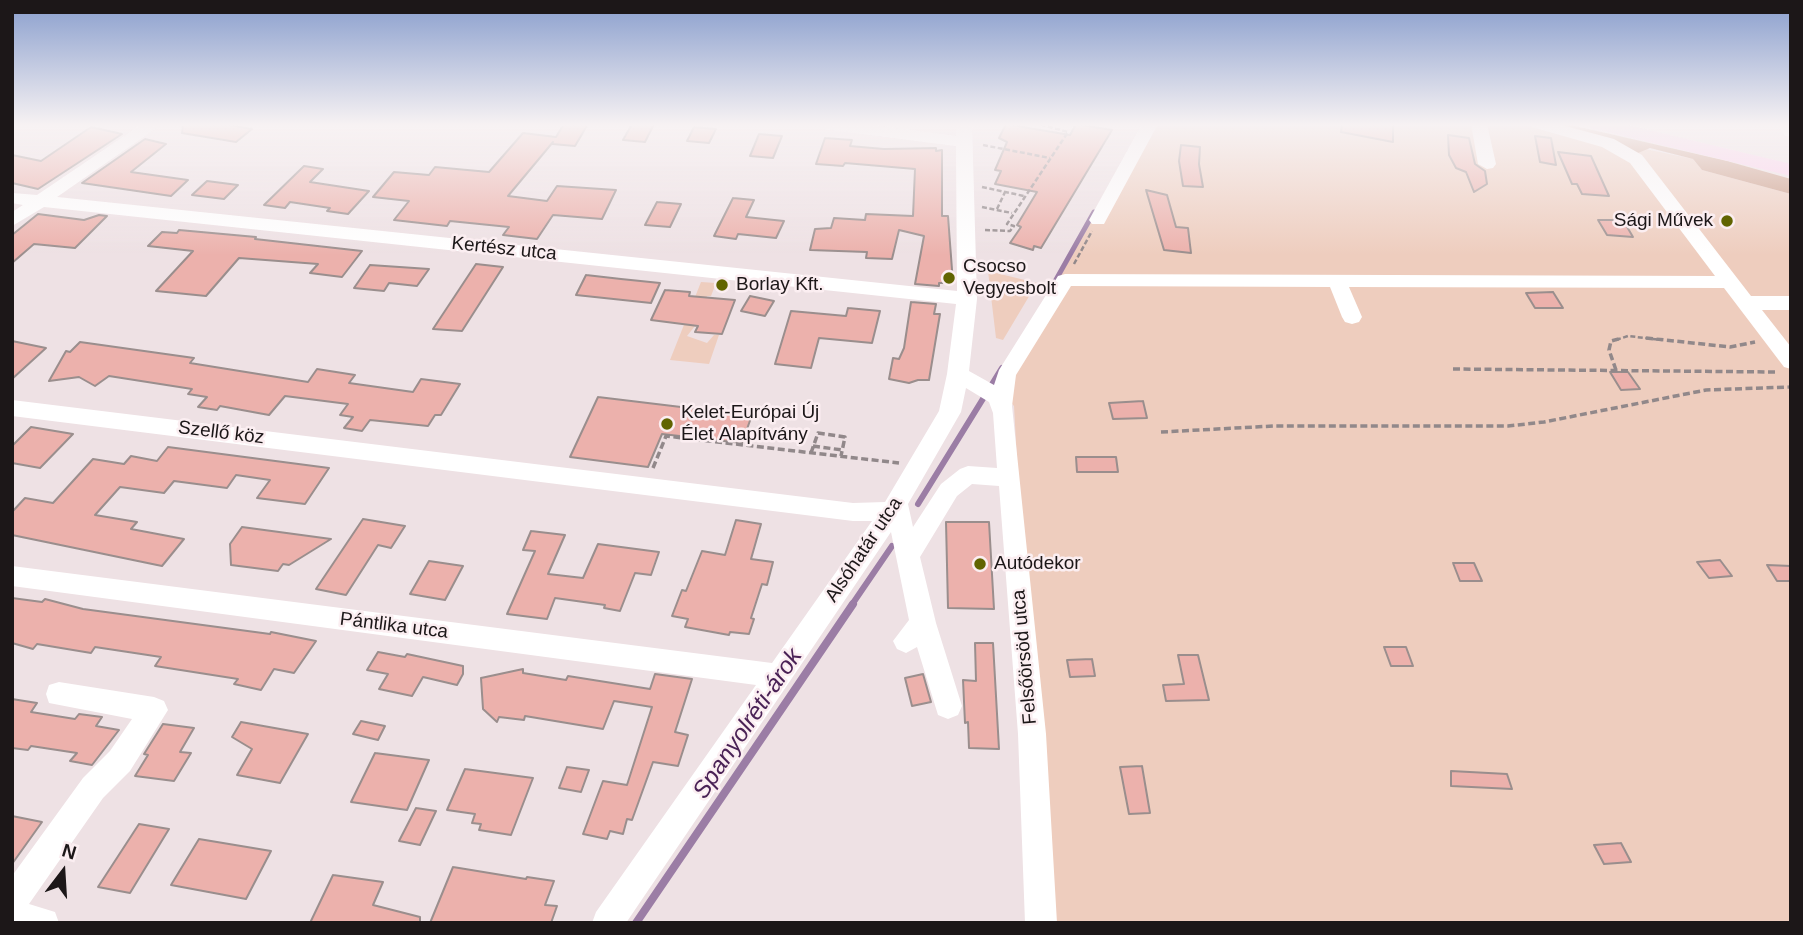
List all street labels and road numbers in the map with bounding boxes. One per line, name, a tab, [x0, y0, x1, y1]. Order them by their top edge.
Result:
street label: Kertész utca	[450, 232, 558, 266]
street label: Szellő köz	[177, 416, 265, 450]
street label: Alsóhatár utca	[821, 493, 907, 607]
street label: Felsőörsöd utca	[1008, 589, 1042, 725]
street label: Pántlika utca	[339, 608, 449, 644]

